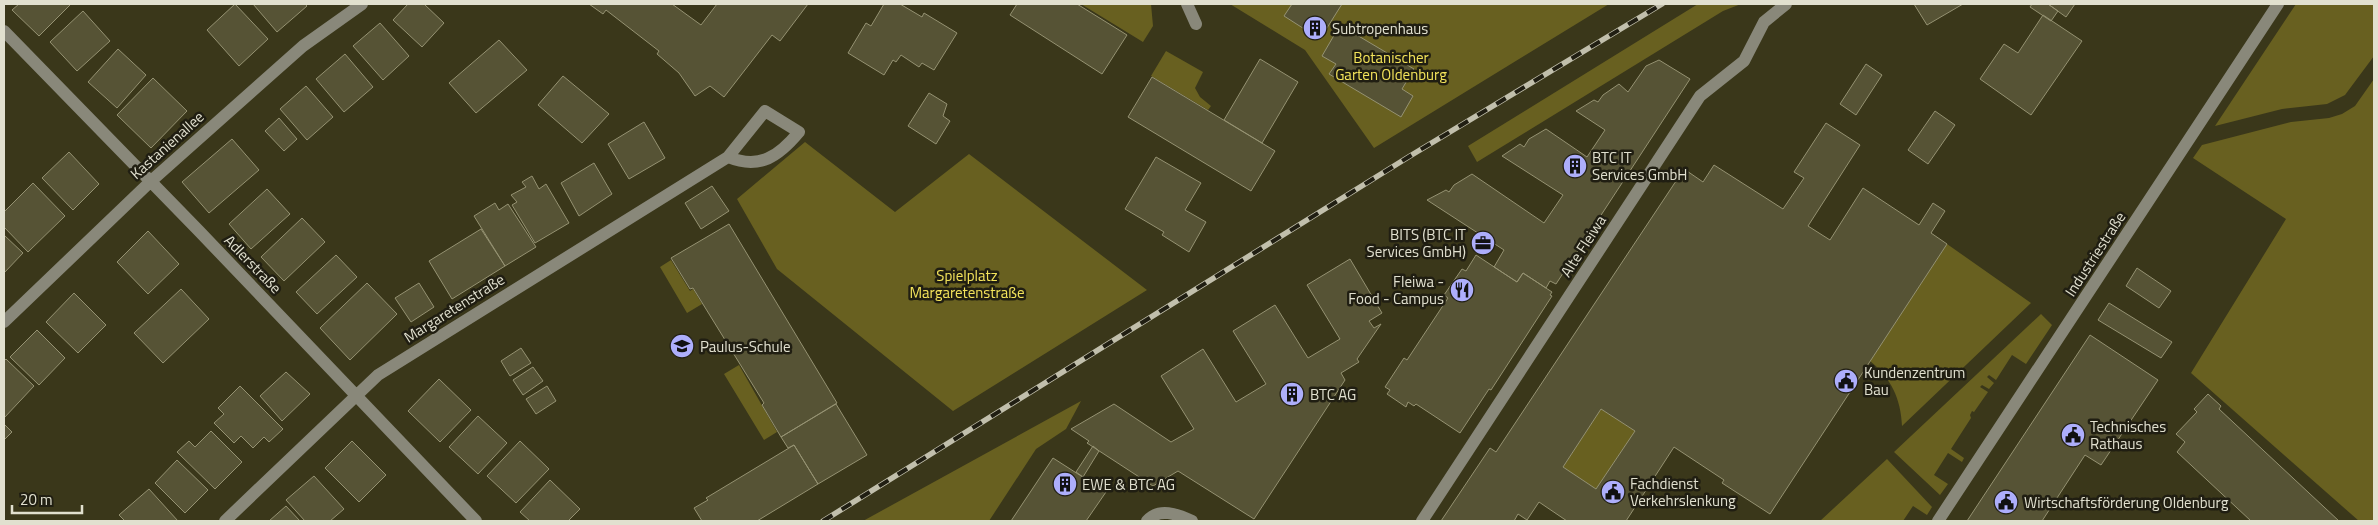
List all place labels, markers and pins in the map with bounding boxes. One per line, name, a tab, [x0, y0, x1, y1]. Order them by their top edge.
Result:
building icon: Subtropenhaus	[1302, 15, 1328, 41]
place label: Subtropenhaus	[1332, 17, 1428, 40]
place label: BTC IT Services GmbH	[1592, 146, 1687, 186]
building icon: BTC IT Services GmbH	[1562, 153, 1588, 179]
place label: BITS (BTC IT Services GmbH)	[1367, 223, 1466, 263]
office icon: BITS (BTC IT Services GmbH)	[1470, 230, 1496, 256]
place label: Fleiwa - Food - Campus	[1348, 270, 1444, 310]
restaurant icon: Fleiwa - Food - Campus	[1449, 277, 1475, 303]
school or university icon: Paulus-Schule	[669, 333, 695, 359]
place label: Paulus-Schule	[700, 335, 790, 358]
place label: Kundenzentrum Bau	[1864, 361, 1965, 401]
public building icon: Kundenzentrum Bau	[1833, 368, 1859, 394]
building icon: BTC AG	[1279, 381, 1305, 407]
place label: BTC AG	[1310, 383, 1356, 406]
place label: Technisches Rathaus	[2090, 415, 2166, 455]
public building icon: Technisches Rathaus	[2060, 422, 2086, 448]
building icon: EWE & BTC AG	[1052, 471, 1078, 497]
place label: Fachdienst Verkehrslenkung	[1630, 472, 1736, 512]
place label: EWE & BTC AG	[1082, 473, 1175, 496]
public building icon: Fachdienst Verkehrslenkung	[1600, 479, 1626, 505]
public building icon: Wirtschaftsförderung Oldenburg	[1993, 489, 2019, 515]
place label: Wirtschaftsförderung Oldenburg	[2024, 491, 2229, 514]

